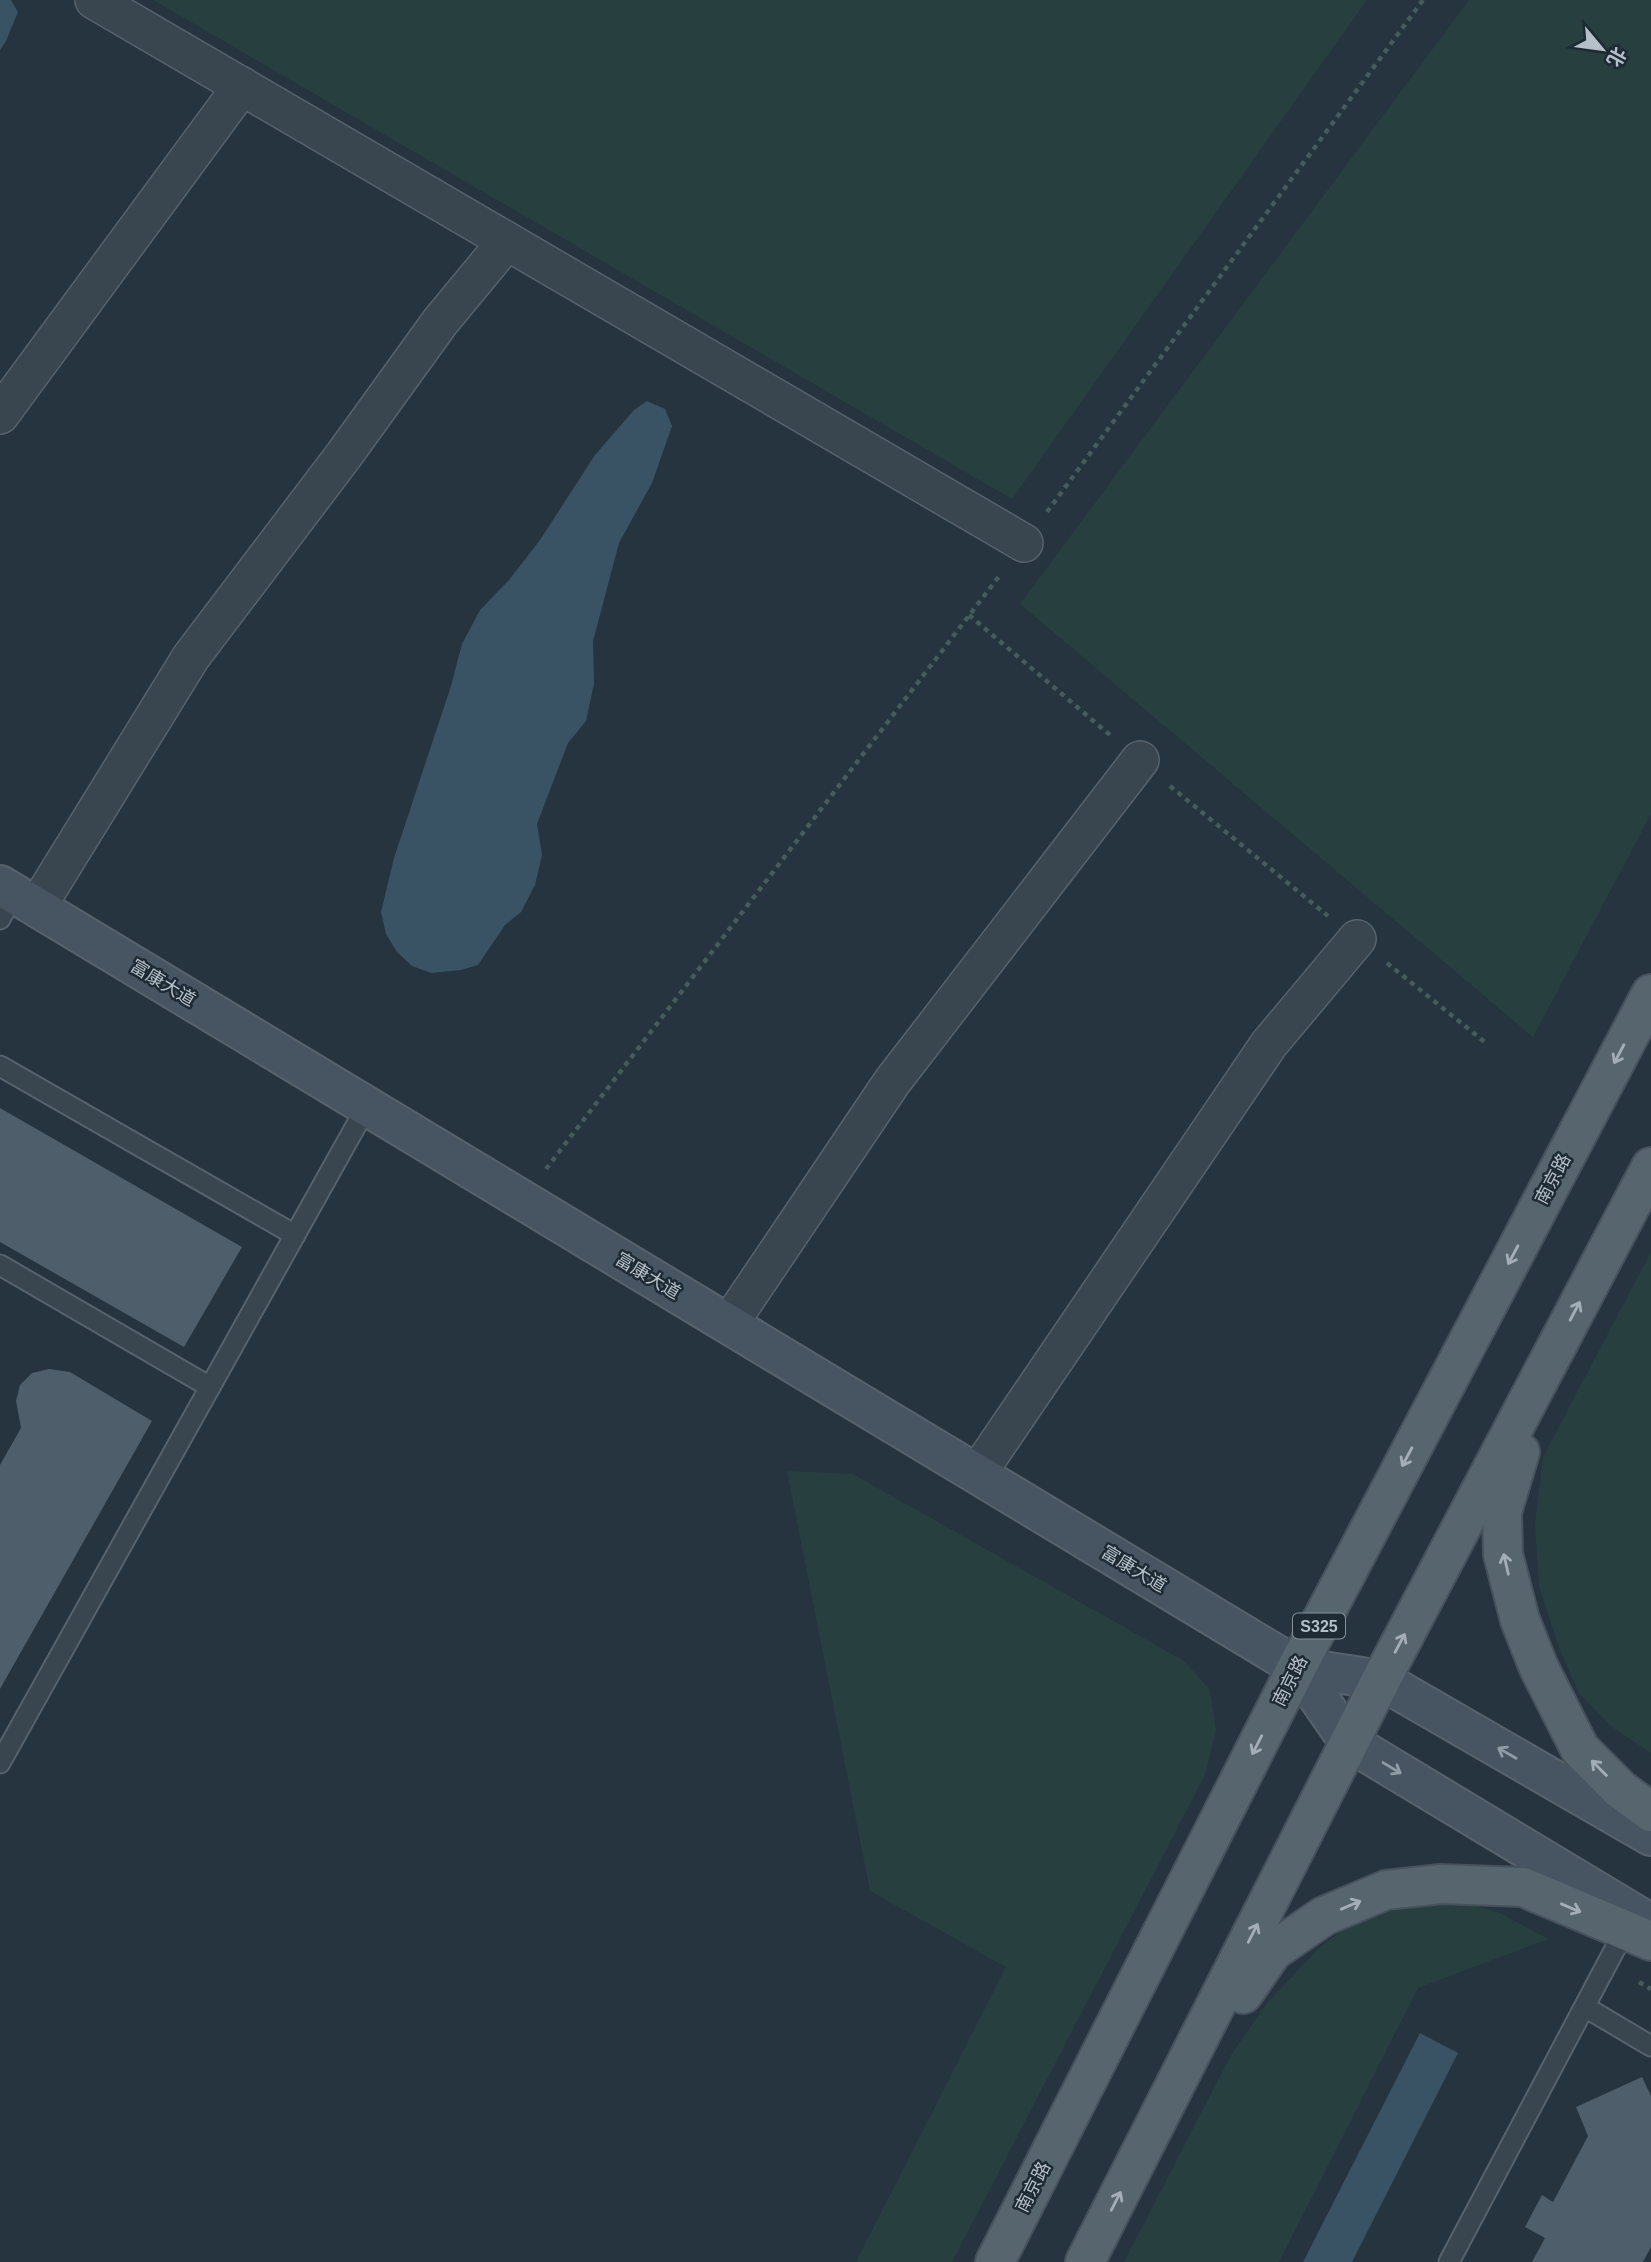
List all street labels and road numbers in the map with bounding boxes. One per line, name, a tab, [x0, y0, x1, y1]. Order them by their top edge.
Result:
street label: 富康大道	[127, 956, 199, 1010]
street label: 南京路	[1531, 1150, 1575, 1208]
street label: 富康大道	[612, 1249, 684, 1303]
street label: 富康大道	[1098, 1542, 1170, 1596]
road number: S325	[1293, 1614, 1345, 1638]
street label: 南京路	[1269, 1652, 1311, 1710]
street label: 南京路	[1012, 2158, 1054, 2216]

